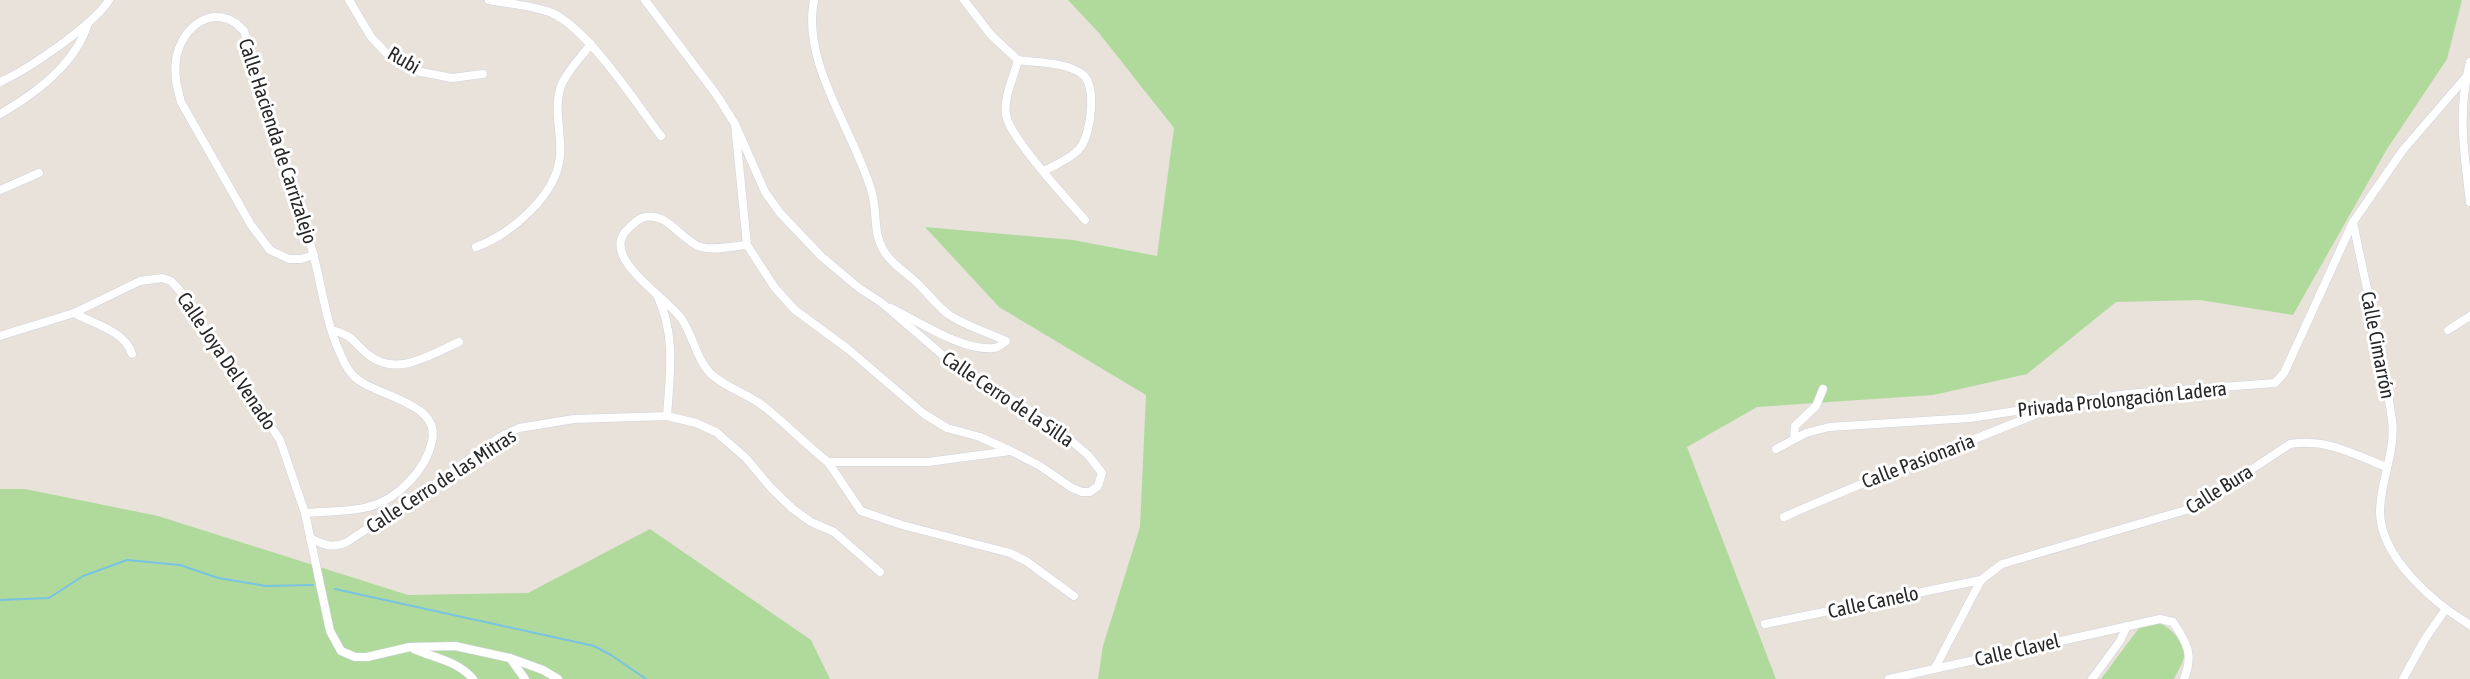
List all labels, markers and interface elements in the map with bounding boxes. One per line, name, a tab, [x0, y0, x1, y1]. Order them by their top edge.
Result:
street label: Calle Hacienda de Carrizalejo	[234, 35, 323, 246]
street label: Rubi	[384, 41, 425, 78]
street label: Calle Joya Del Venado	[173, 288, 282, 434]
street label: Calle Cimarrón	[2357, 289, 2400, 400]
street label: Calle Cerro de la Silla	[938, 346, 1079, 451]
street label: Privada Prolongación Ladera	[2016, 376, 2228, 421]
street label: Calle Cerro de las Mitras	[362, 424, 520, 538]
street label: Calle Pasionaria	[1858, 428, 1978, 493]
street label: Calle Bura	[2181, 459, 2256, 518]
street label: Calle Canelo	[1825, 581, 1920, 622]
street label: Calle Clavel	[1972, 628, 2062, 670]

